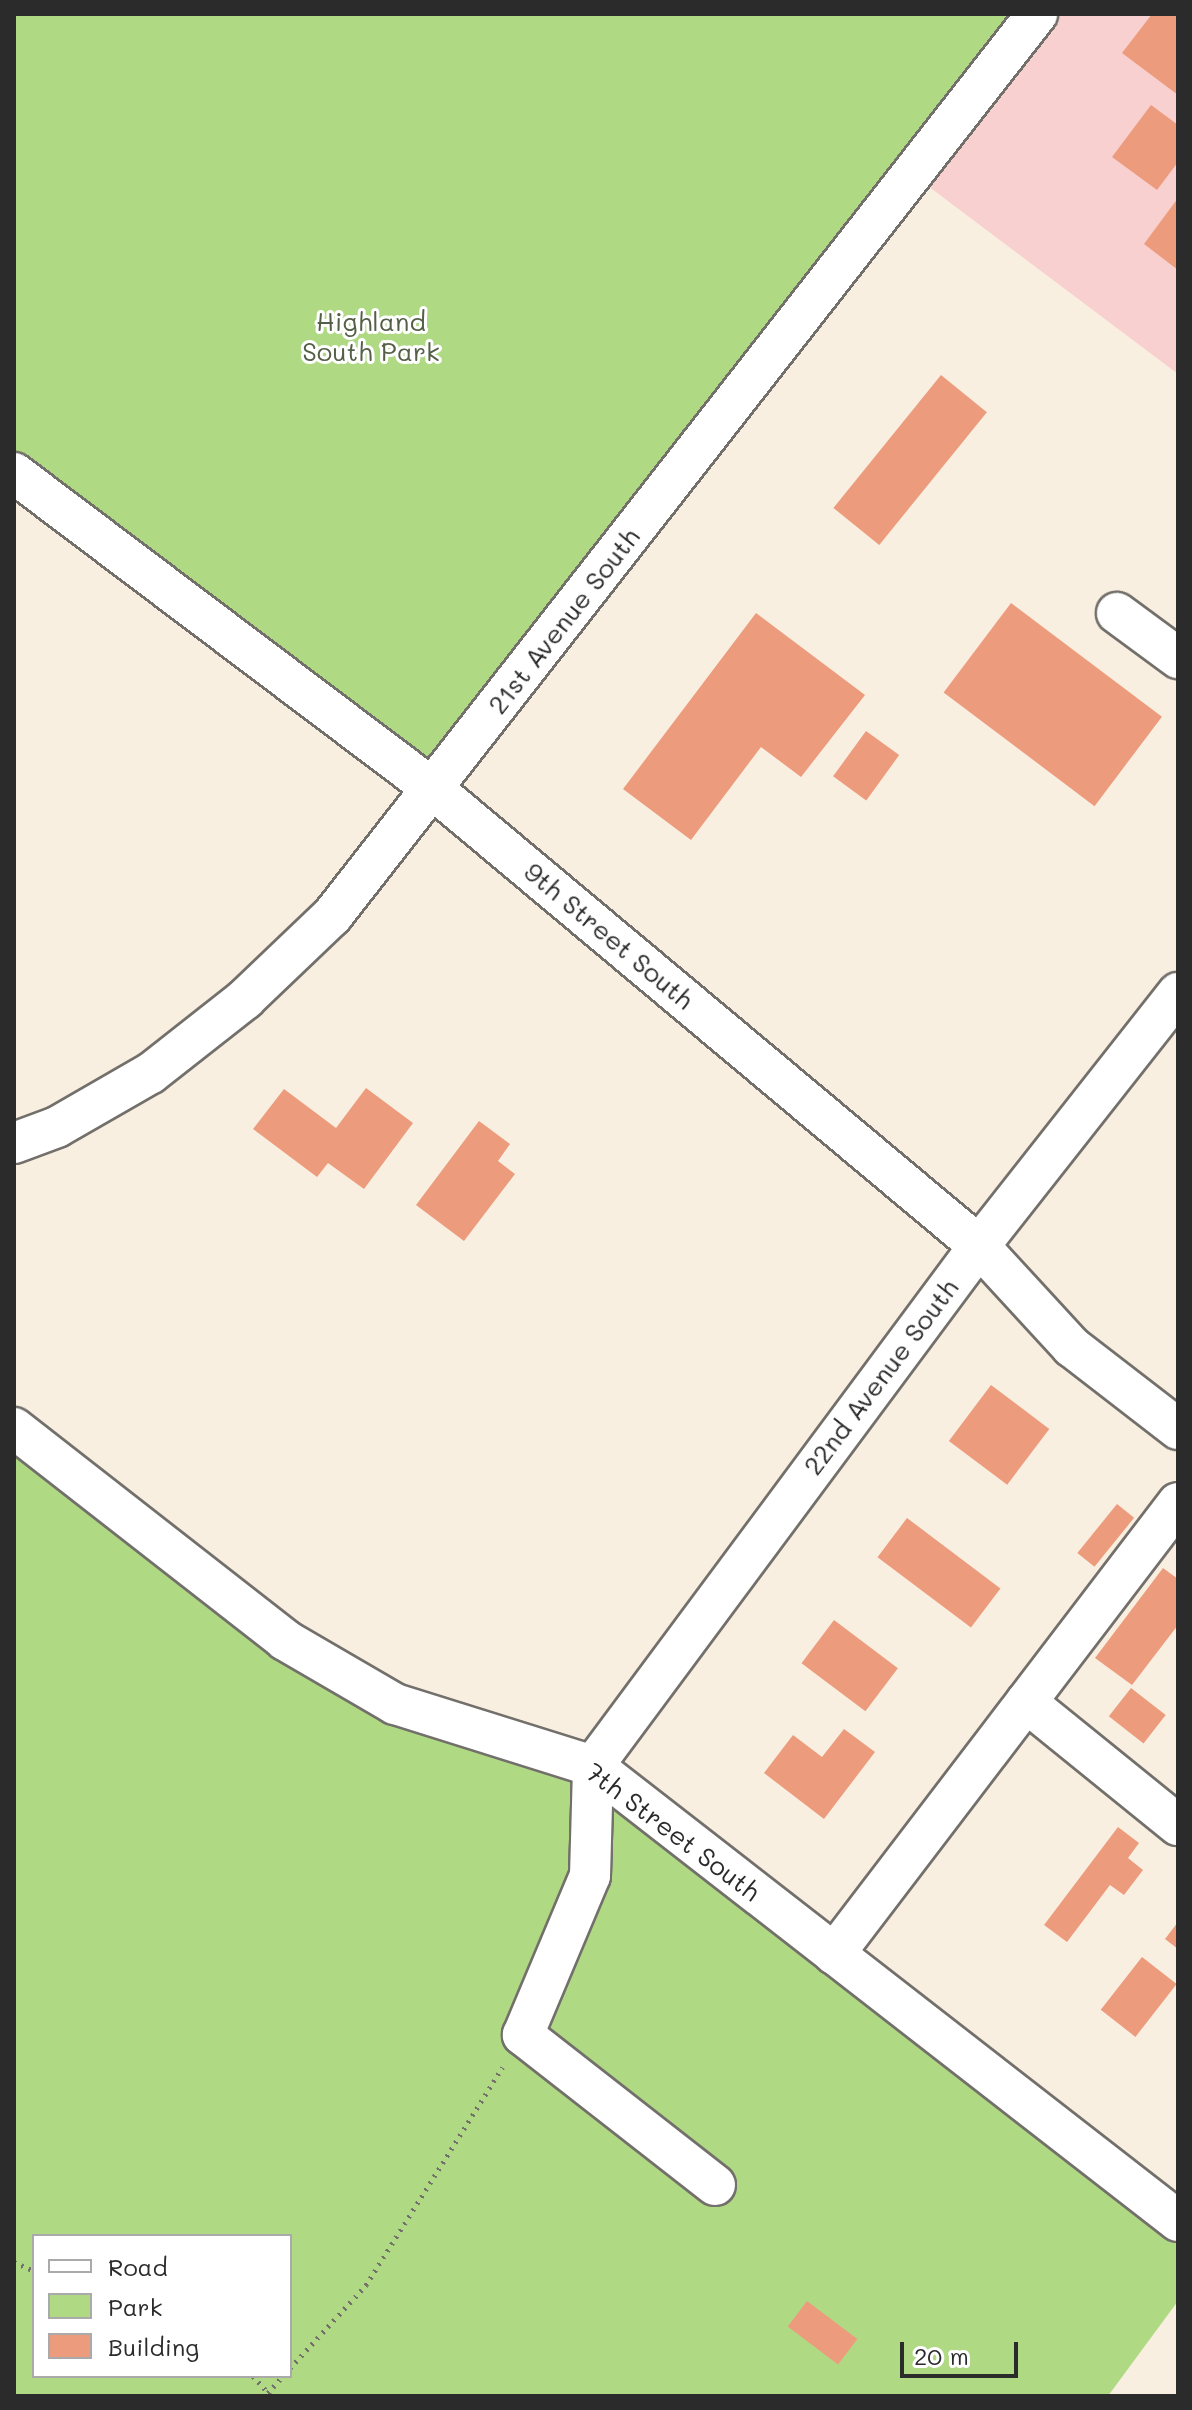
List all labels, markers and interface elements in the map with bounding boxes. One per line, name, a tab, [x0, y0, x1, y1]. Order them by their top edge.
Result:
park label: Highland South Park	[302, 306, 440, 368]
street label: 21st Avenue South	[482, 522, 646, 720]
street label: 9th Street South	[518, 856, 700, 1016]
street label: 22nd Avenue South	[797, 1273, 965, 1481]
street label: 7th Street South	[580, 1756, 766, 1908]
legend	[32, 2234, 292, 2378]
text: Road	[108, 2251, 168, 2282]
text: Park	[108, 2291, 162, 2322]
scale bar	[904, 2326, 1022, 2376]
text: Building	[108, 2331, 199, 2362]
text: 20 m	[914, 2340, 969, 2371]

